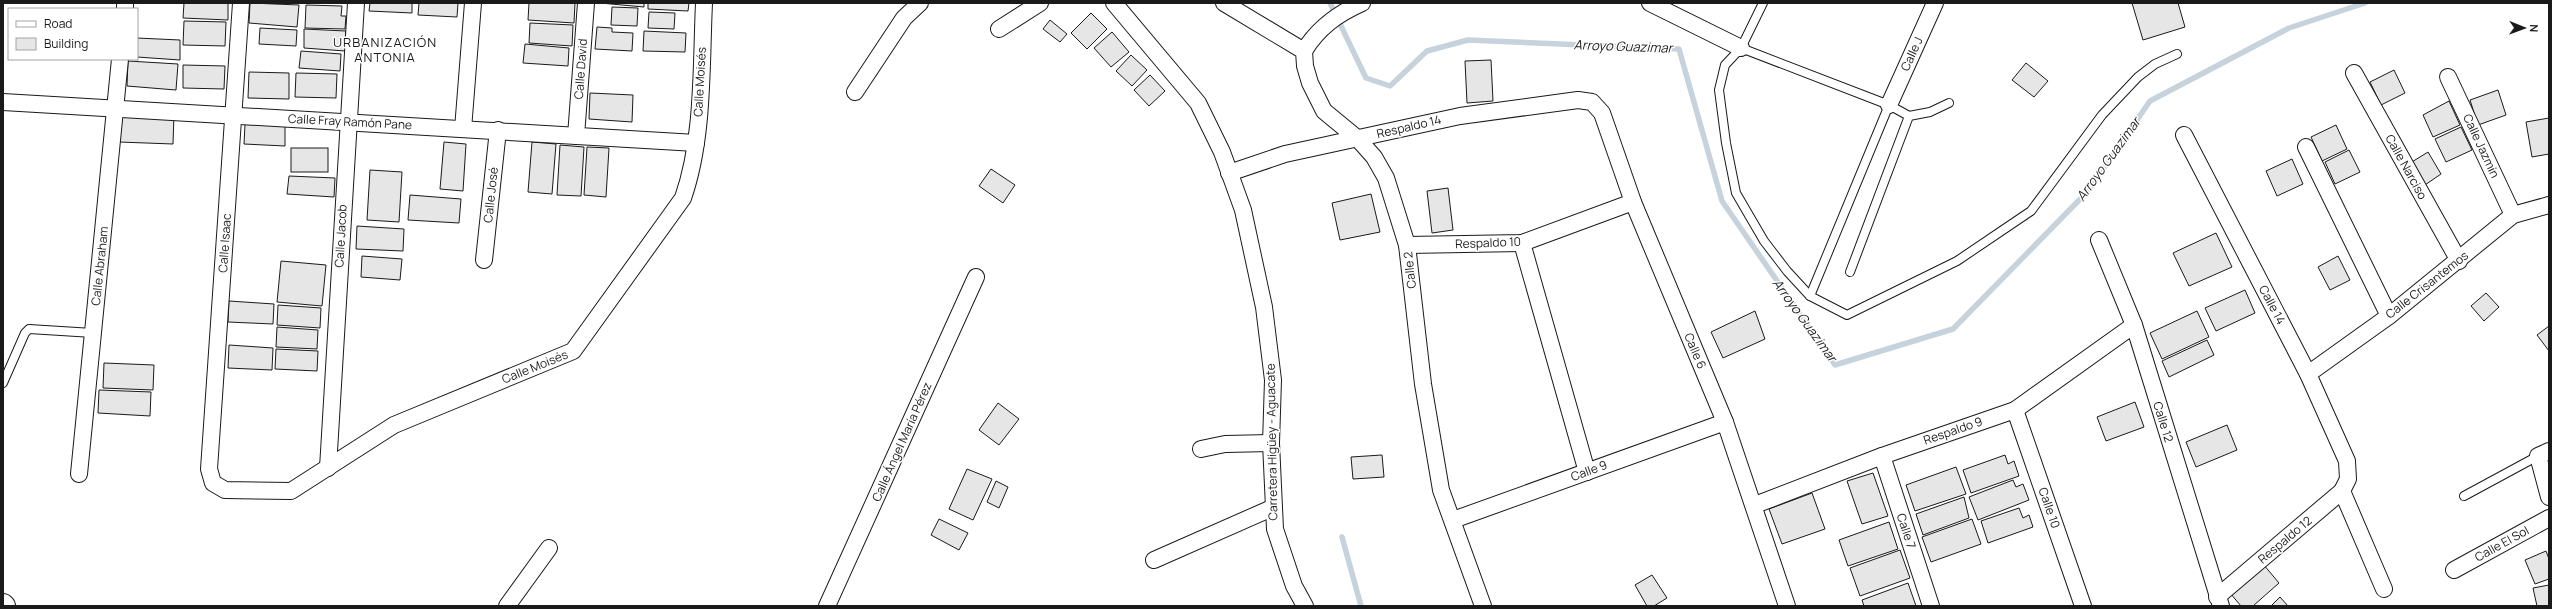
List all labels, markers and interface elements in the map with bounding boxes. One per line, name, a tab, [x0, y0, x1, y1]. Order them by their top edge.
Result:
legend	[8, 8, 138, 60]
north arrow	[2504, 8, 2544, 48]
text: Road	[44, 15, 72, 32]
text: N	[2527, 24, 2542, 32]
district label: URBANIZACIÓN ANTONIA	[333, 33, 437, 66]
street label: Calle J	[1896, 34, 1927, 74]
text: Building	[44, 35, 88, 52]
water label: Arroyo Guazimar	[1573, 35, 1675, 57]
street label: Calle David	[570, 38, 591, 100]
street label: Calle Moisés	[689, 47, 710, 117]
street label: Calle Fray Ramón Pane	[288, 110, 412, 133]
street label: Respaldo 14	[1375, 111, 1443, 142]
street label: Calle Jazmín	[2459, 111, 2504, 181]
water label: Arroyo Guazimar	[2072, 112, 2146, 204]
street label: Calle Narciso	[2382, 131, 2431, 202]
street label: Calle José	[479, 166, 502, 224]
street label: Calle Jacob	[330, 204, 351, 268]
street label: Calle Isaac	[214, 212, 235, 273]
street label: Calle Abraham	[87, 225, 112, 306]
street label: Respaldo 10	[1455, 233, 1521, 252]
street label: Calle Crisantemos	[2382, 247, 2472, 322]
street label: Calle 2	[1399, 251, 1420, 289]
water label: Arroyo Guazimar	[1769, 275, 1843, 367]
street label: Calle 14	[2255, 282, 2290, 327]
street label: Calle 6	[1680, 330, 1711, 371]
street label: Calle Moisés	[499, 346, 570, 388]
street label: Carretera Higüey - Aguacate	[1262, 363, 1281, 521]
street label: Calle Ángel María Pérez	[868, 379, 936, 504]
street label: Calle 12	[2149, 399, 2178, 444]
street label: Respaldo 9	[1921, 412, 1985, 449]
street label: Calle 9	[1568, 456, 1609, 485]
street label: Calle 10	[2035, 485, 2064, 531]
street label: Calle 7	[1893, 511, 1920, 551]
street label: Respaldo 12	[2254, 512, 2315, 567]
street label: Calle El Sol	[2472, 522, 2532, 565]

